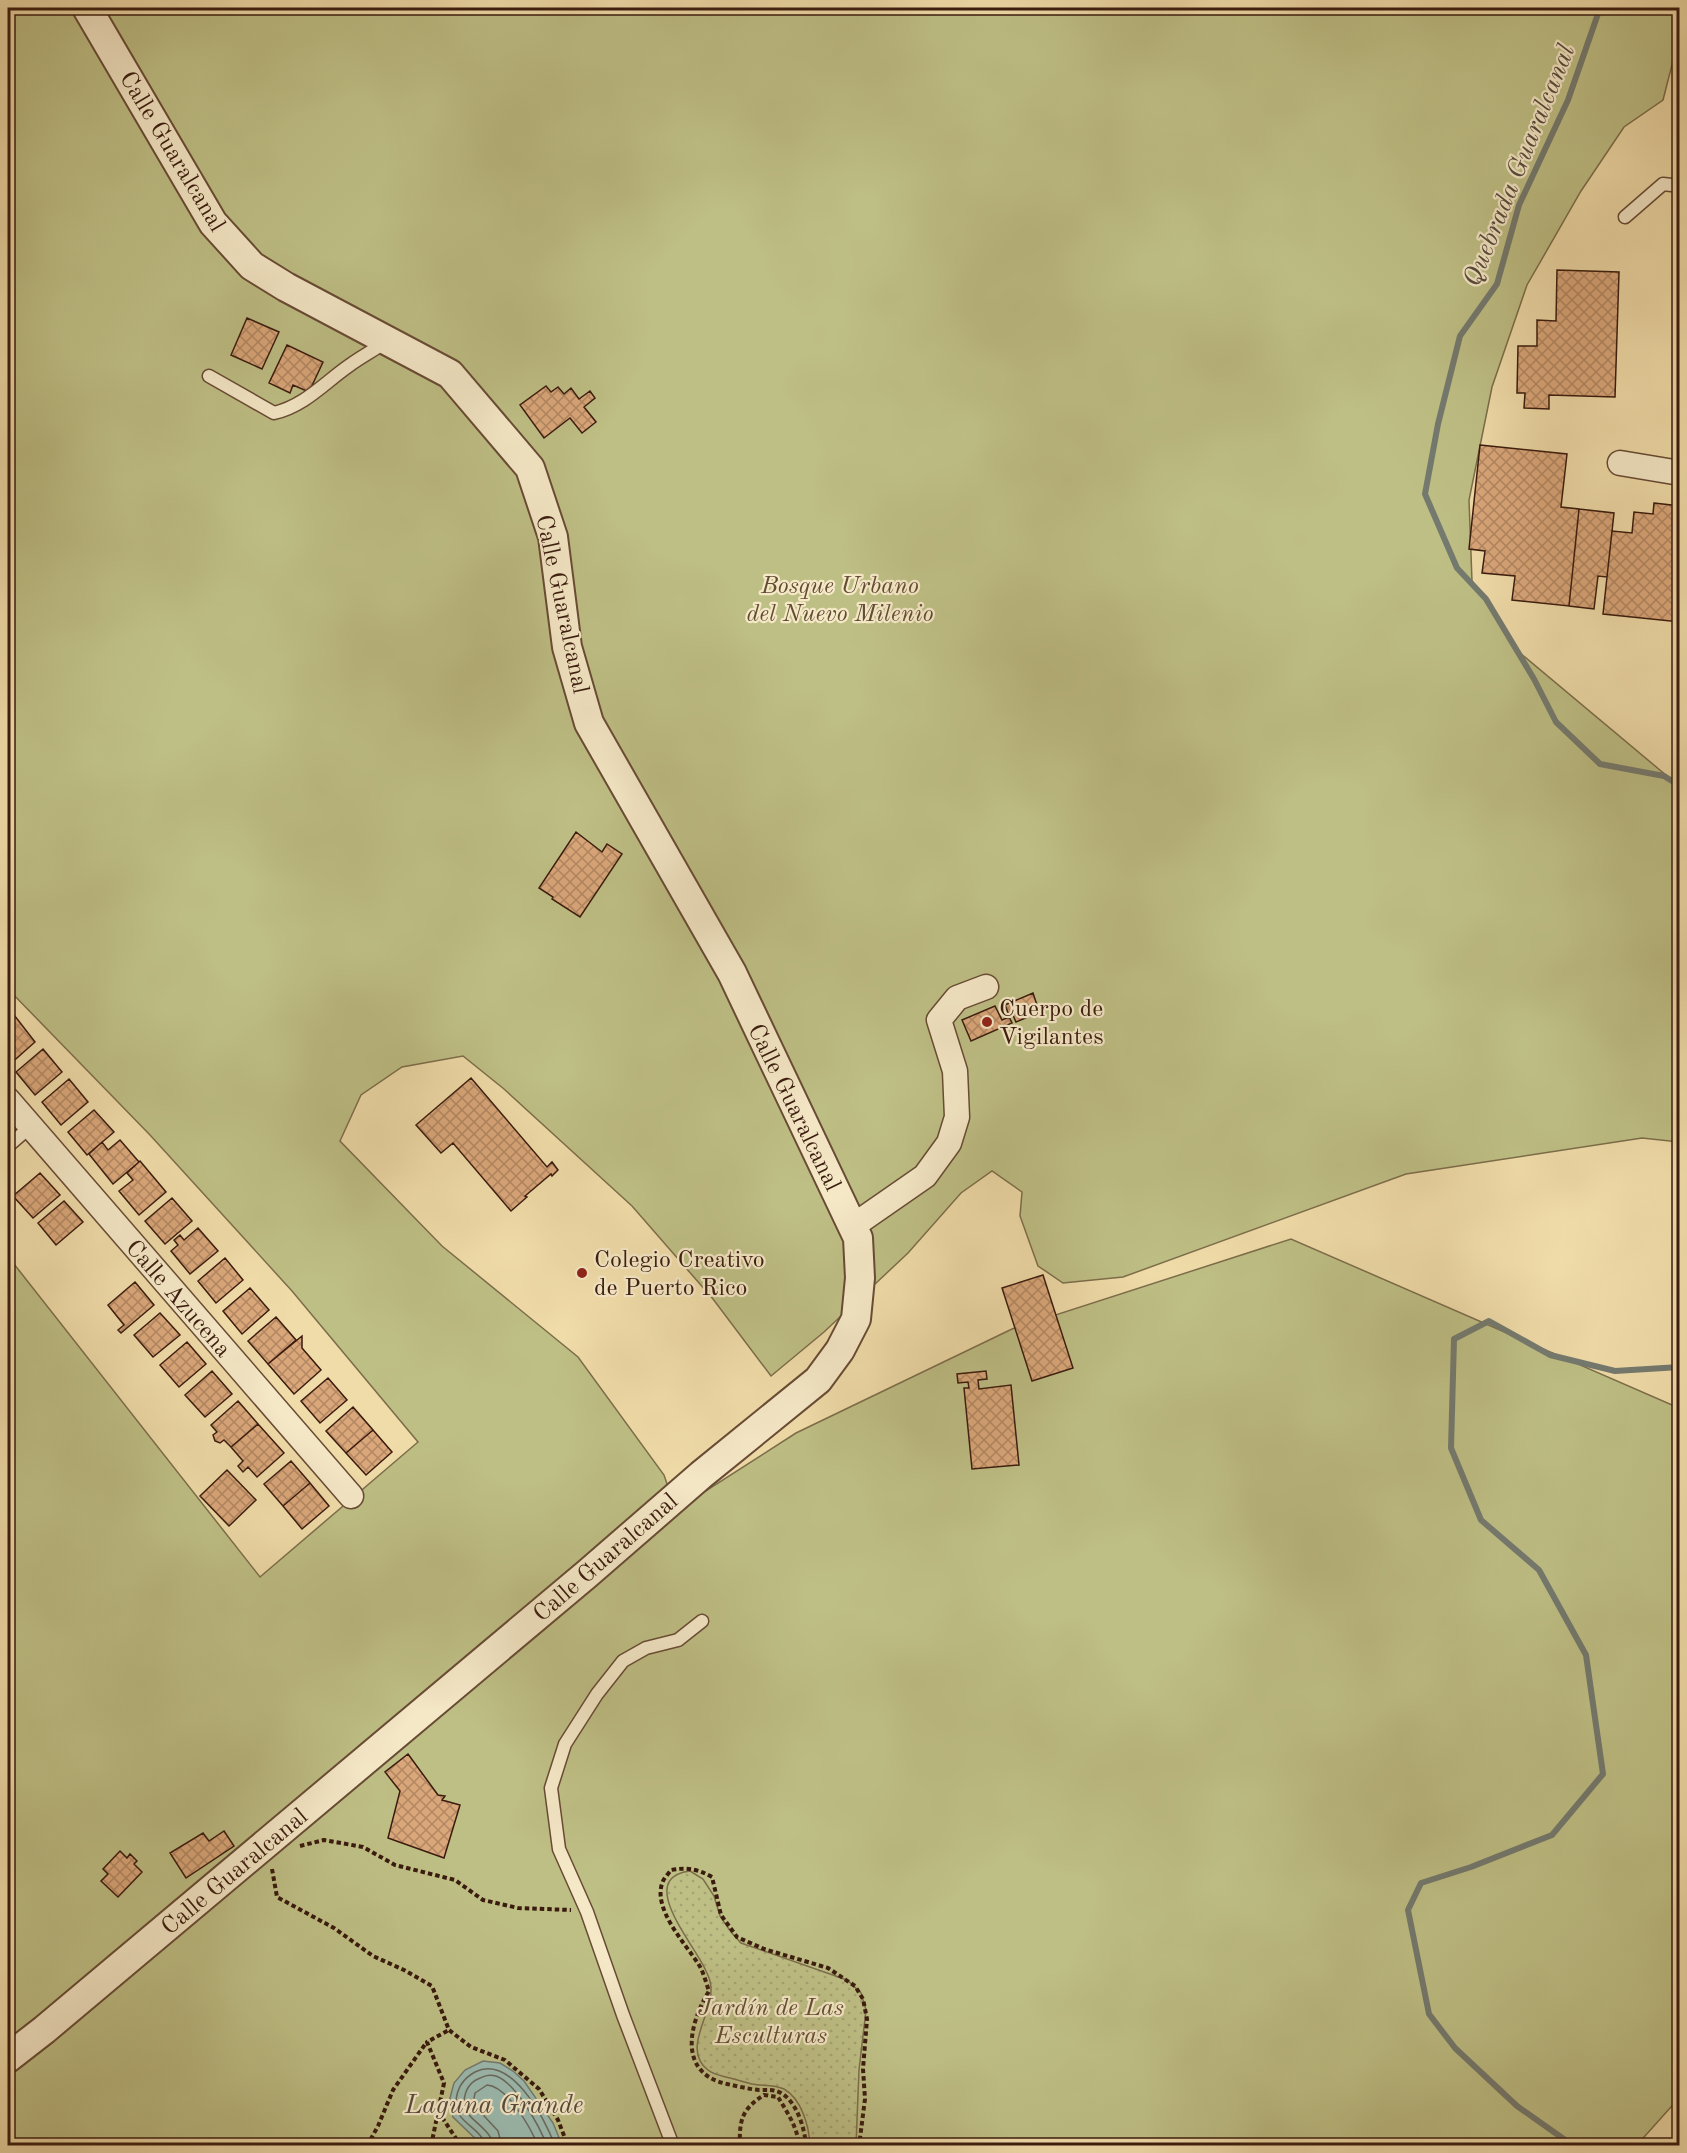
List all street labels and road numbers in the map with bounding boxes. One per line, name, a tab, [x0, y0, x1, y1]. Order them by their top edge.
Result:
street label: Calle Guaralcanal	[114, 68, 229, 236]
street label: Calle Guaralcanal	[530, 513, 592, 696]
street label: Calle Guaralcanal	[742, 1021, 844, 1195]
street label: Calle Azucena	[120, 1236, 235, 1363]
street label: Calle Guaralcanal	[530, 1490, 683, 1627]
street label: Calle Guaralcanal	[158, 1805, 313, 1940]

